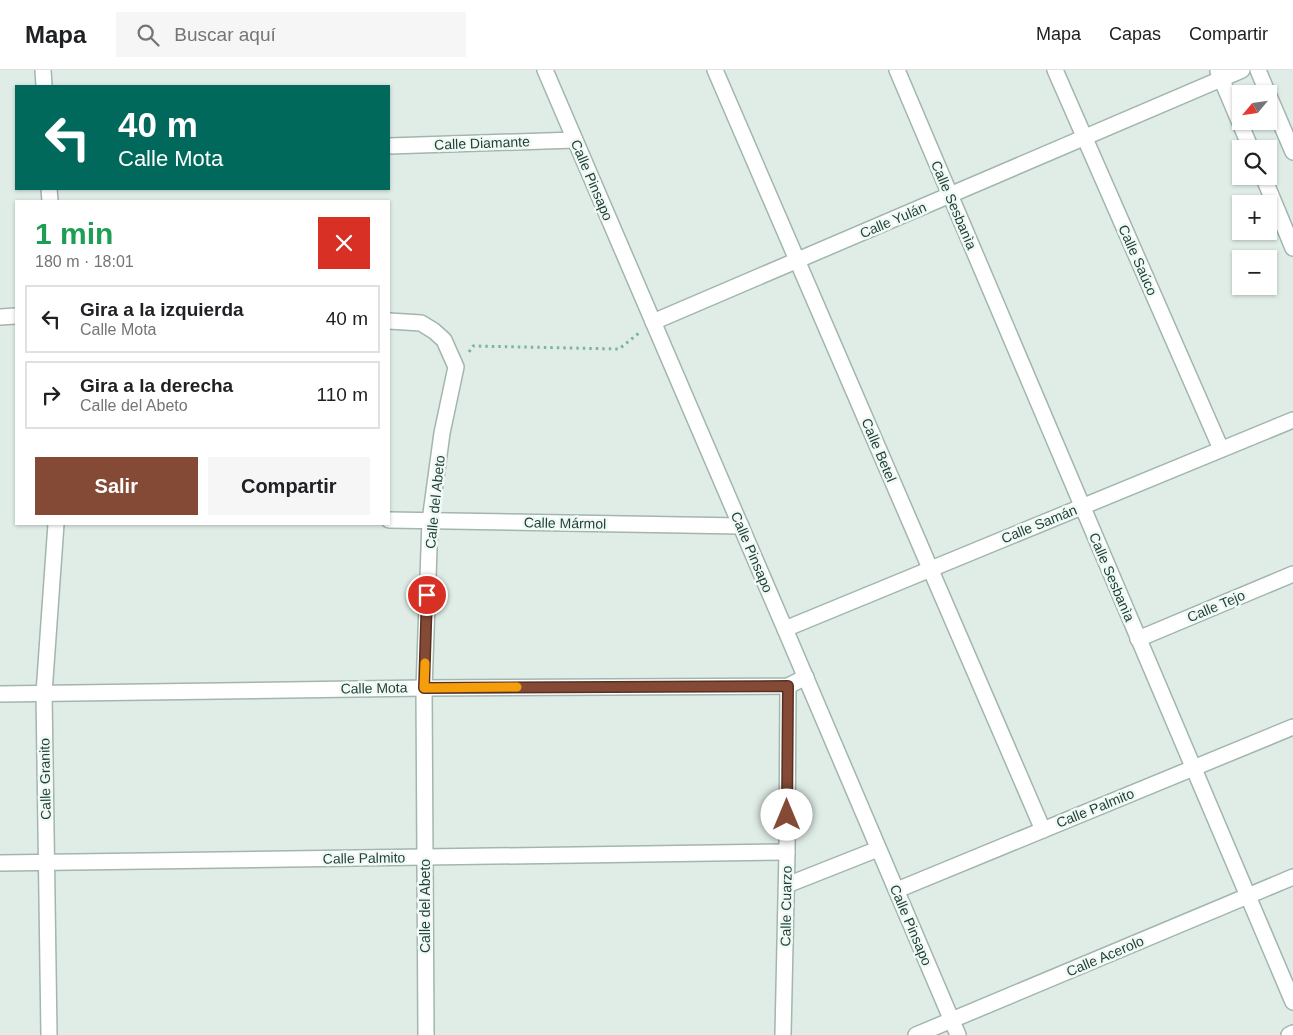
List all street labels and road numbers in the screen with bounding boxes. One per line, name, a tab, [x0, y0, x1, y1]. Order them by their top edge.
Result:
street label: Calle Diamante	[434, 133, 530, 153]
street label: Calle Pinsapo	[568, 137, 616, 223]
street label: Calle Sesbanìa	[928, 158, 980, 252]
street label: Calle Yulán	[857, 199, 929, 241]
street label: Calle Saúco	[1115, 222, 1161, 298]
street label: Calle Betel	[858, 416, 900, 484]
street label: Calle del Abeto	[422, 454, 448, 550]
street label: Calle Samán	[999, 502, 1079, 546]
street label: Calle Pinsapo	[728, 509, 776, 595]
street label: Calle Mármol	[524, 514, 606, 532]
street label: Calle Sesbanìa	[1086, 530, 1138, 624]
street label: Calle Tejo	[1185, 587, 1247, 625]
street label: Calle Mota	[340, 679, 408, 697]
street label: Calle Granito	[36, 738, 54, 820]
street label: Calle Palmito	[1054, 785, 1136, 831]
street label: Calle Palmito	[323, 849, 406, 867]
street label: Calle del Abeto	[417, 859, 433, 953]
street label: Calle Cuarzo	[777, 865, 795, 947]
street label: Calle Pinsapo	[887, 882, 935, 968]
street label: Calle Acerolo	[1064, 932, 1146, 979]

